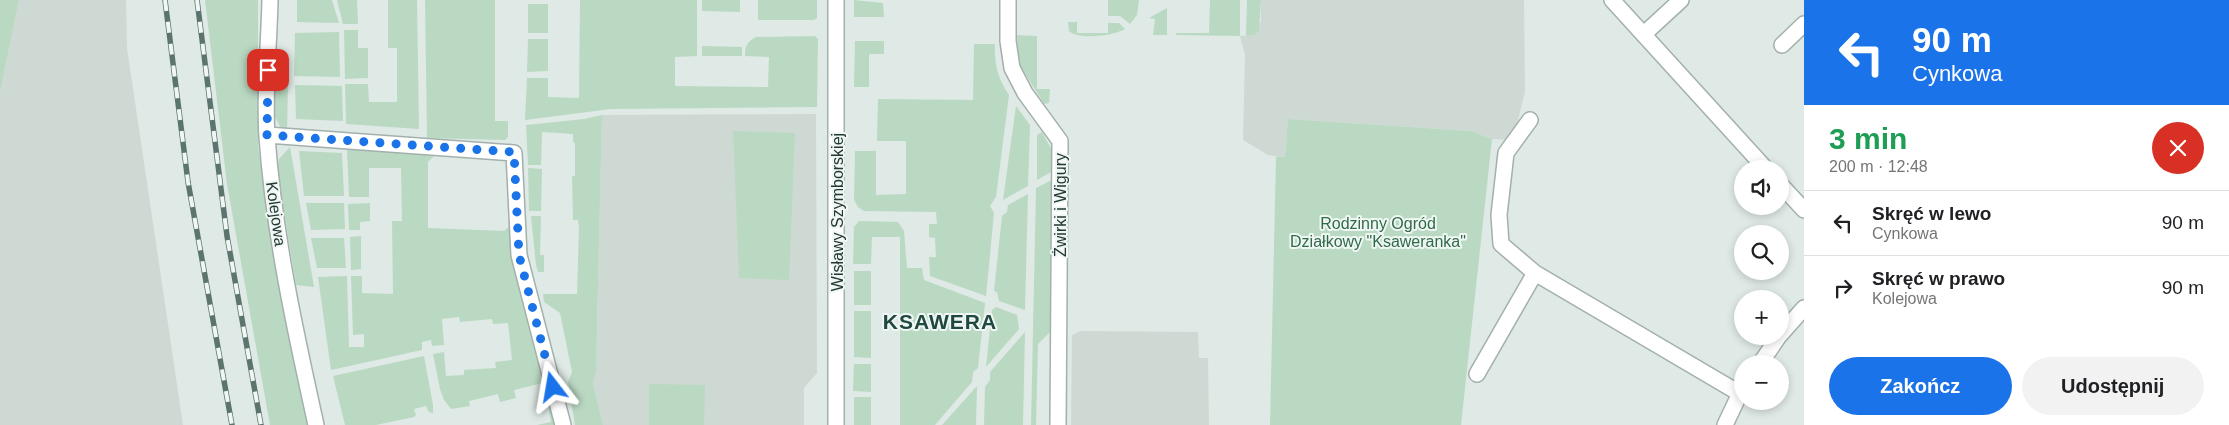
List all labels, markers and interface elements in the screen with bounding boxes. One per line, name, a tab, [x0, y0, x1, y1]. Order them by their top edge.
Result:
icon: left	[1829, 20, 1894, 85]
text: 90 m	[1912, 20, 1992, 59]
pin	[247, 49, 289, 91]
icon: arrive	[254, 56, 282, 84]
text: Cynkowa	[1912, 61, 2002, 86]
text: 3 min	[1829, 122, 1907, 155]
button: close	[2152, 122, 2204, 174]
street label: Wisławy Szymborskiej	[829, 133, 846, 291]
street label: Żwirki i Wigury	[1051, 153, 1069, 257]
text: 200 m · 12:48	[1829, 158, 1928, 175]
map controls	[1734, 160, 1789, 410]
button: sound	[1734, 160, 1789, 215]
street label: Kolejowa	[263, 181, 289, 247]
text: Skręć w lewo	[1872, 203, 1991, 224]
icon: left	[1829, 209, 1857, 237]
text: 90 m	[2162, 212, 2204, 233]
park label: Rodzinny Ogród Działkowy "Ksaweranka"	[1290, 215, 1466, 250]
button: search	[1734, 225, 1789, 280]
text: Cynkowa	[1872, 225, 1938, 242]
text: Skręć w prawo	[1872, 268, 2005, 289]
icon: right	[1829, 274, 1857, 302]
text: 90 m	[2162, 277, 2204, 298]
button: +	[1734, 290, 1789, 345]
text: Kolejowa	[1872, 290, 1937, 307]
district label: KSAWERA	[883, 310, 997, 333]
button: −	[1734, 355, 1789, 410]
button: Zakończ	[1829, 357, 2012, 415]
button: Udostępnij	[2022, 357, 2204, 415]
position arrow	[526, 360, 578, 412]

